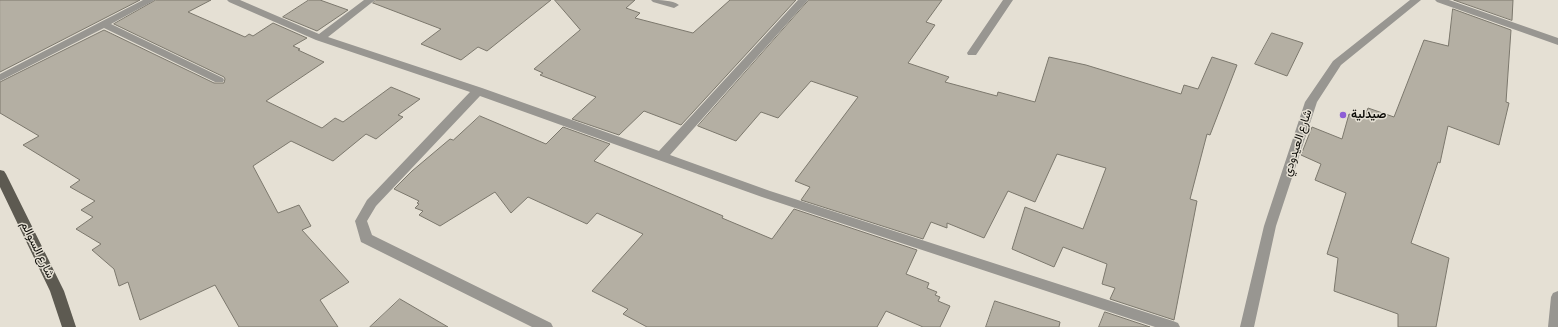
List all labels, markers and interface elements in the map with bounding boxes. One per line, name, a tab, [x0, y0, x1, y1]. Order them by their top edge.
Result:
street label: شارع العيدودي	[1280, 108, 1316, 178]
place label: صيدلية	[1351, 108, 1386, 122]
marker: صيدلية	[1338, 110, 1348, 120]
street label: شارع السوالم	[17, 219, 57, 281]

